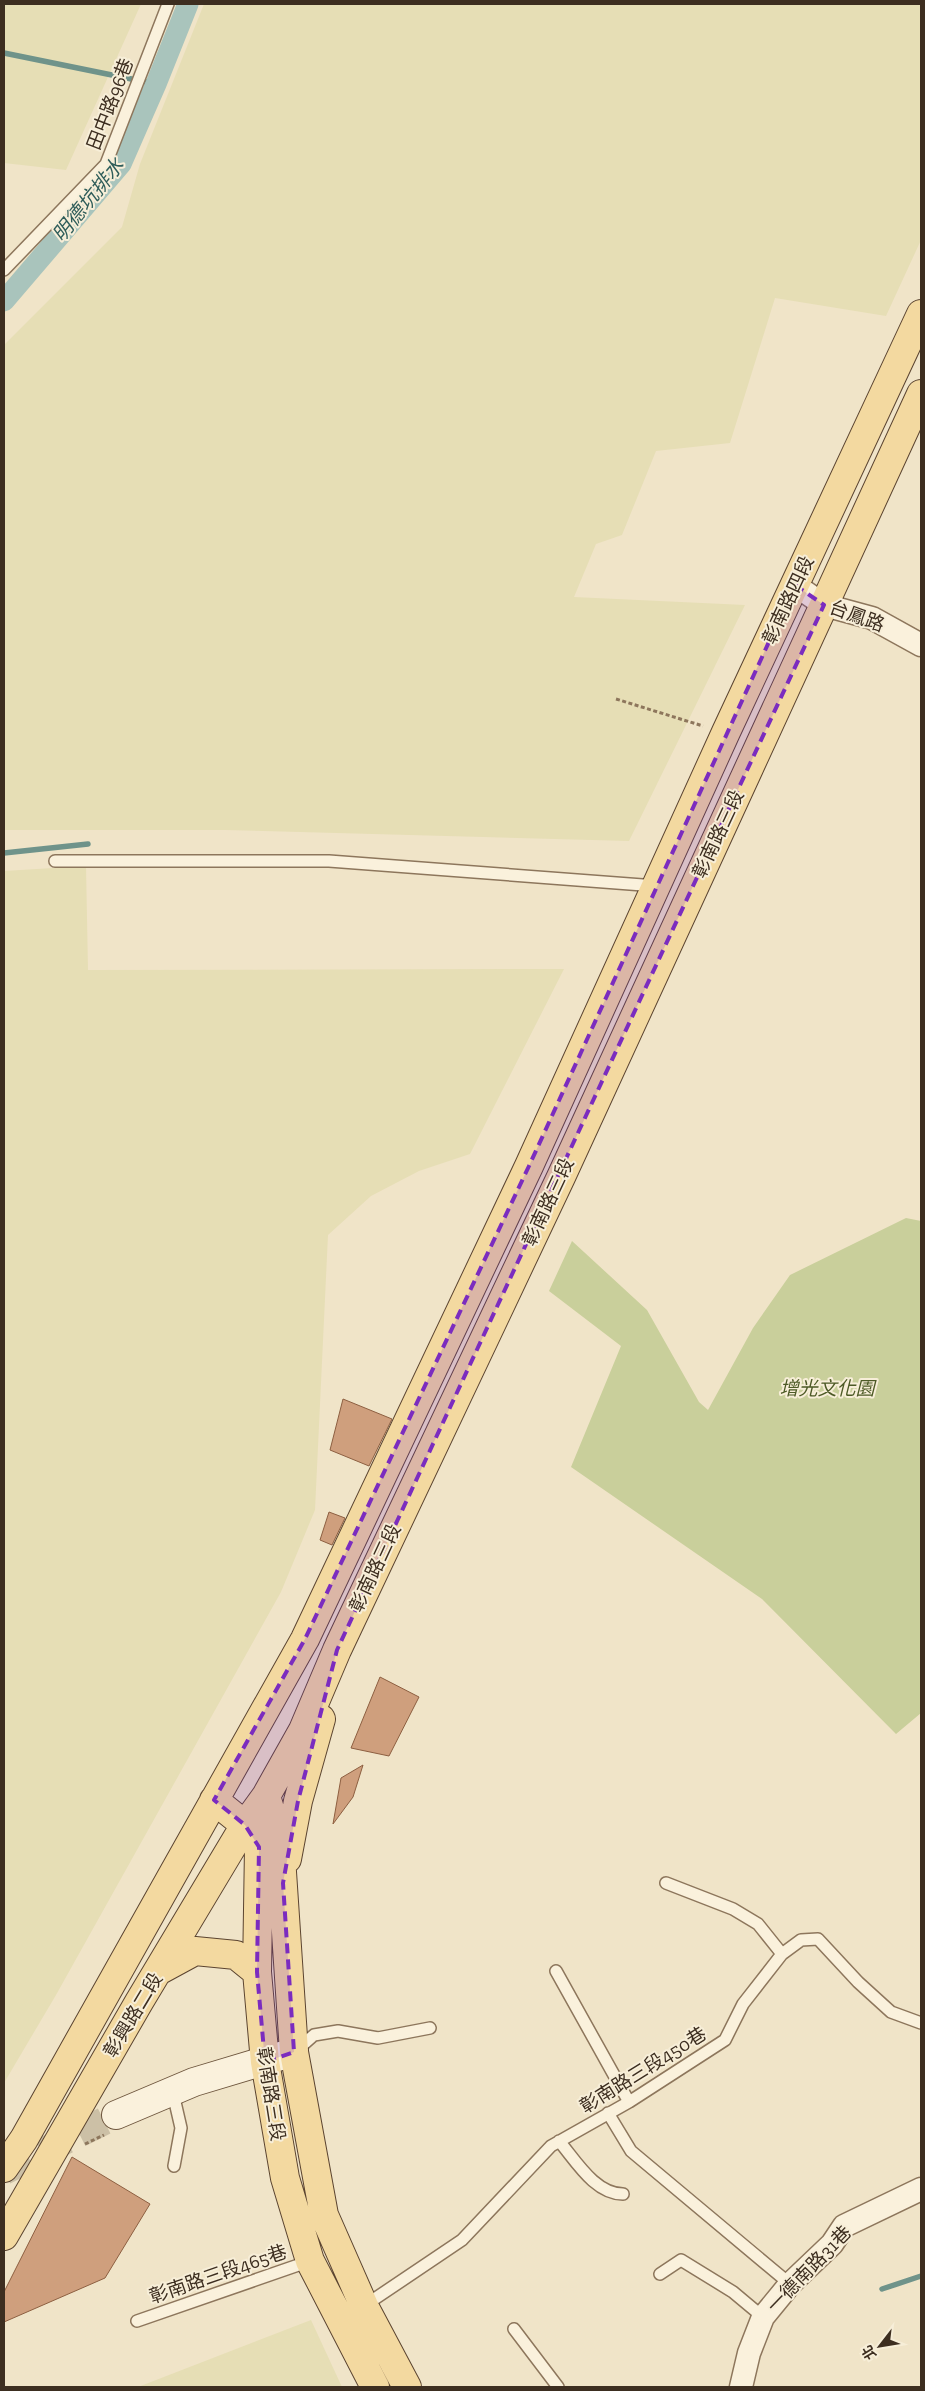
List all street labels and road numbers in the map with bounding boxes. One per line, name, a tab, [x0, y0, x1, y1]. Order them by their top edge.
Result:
street label: 田中路96巷	[82, 55, 138, 153]
street label: 彰南路四段	[757, 552, 819, 648]
street label: 台鳳路	[826, 595, 888, 637]
street label: 彰南路三段	[687, 786, 749, 882]
street label: 彰南路三段	[517, 1154, 579, 1250]
street label: 彰南路三段	[344, 1520, 406, 1616]
street label: 彰興路二段	[99, 1968, 167, 2062]
street label: 彰南路三段450巷	[575, 2022, 711, 2118]
street label: 彰南路三段	[252, 2045, 290, 2143]
street label: 一德南路31巷	[762, 2221, 856, 2317]
street label: 彰南路三段465巷	[146, 2240, 290, 2308]

